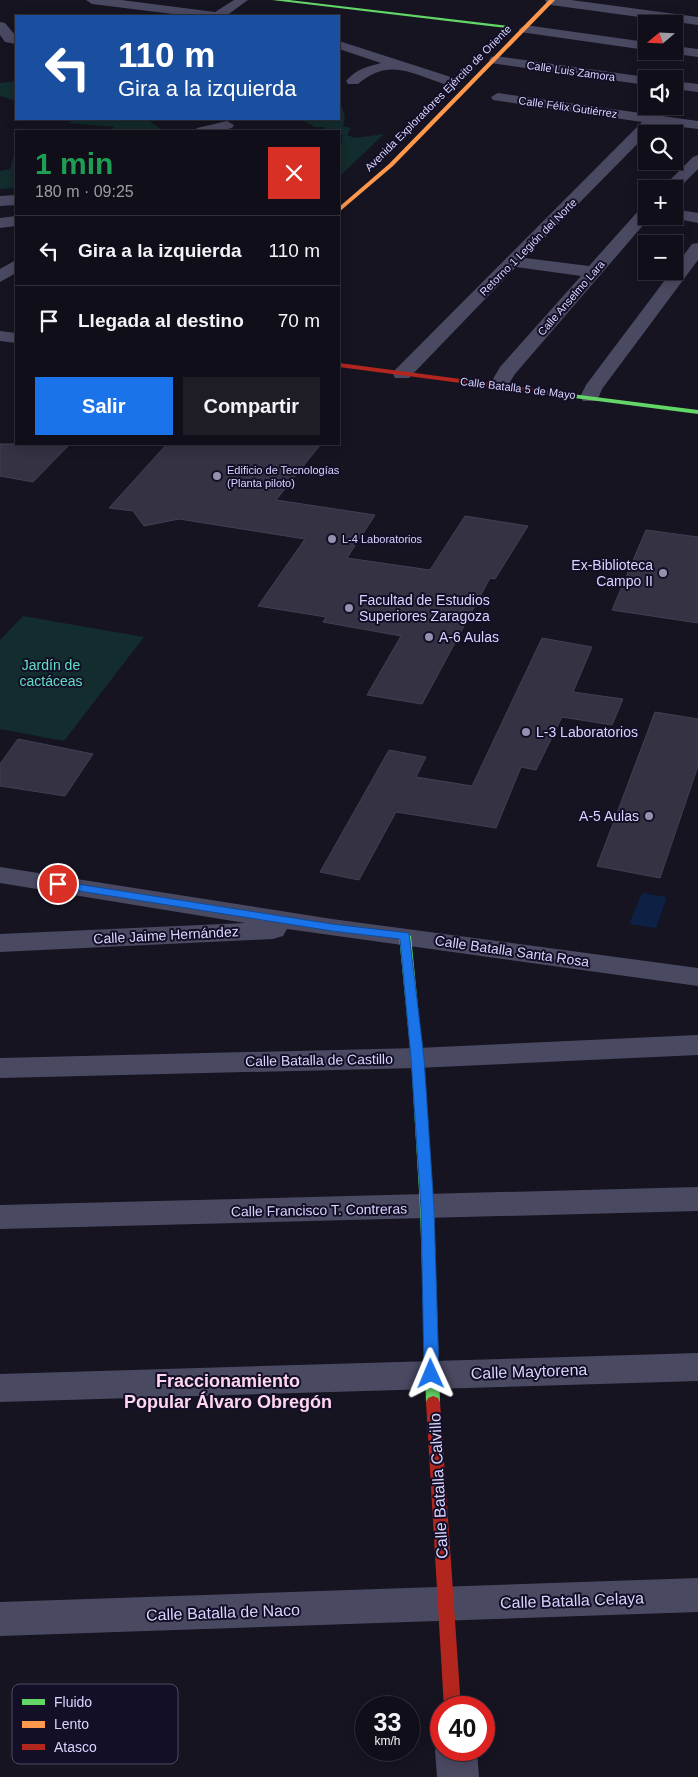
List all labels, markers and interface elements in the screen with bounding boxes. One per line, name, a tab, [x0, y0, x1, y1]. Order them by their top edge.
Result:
north arrow	[638, 15, 682, 60]
map controls	[638, 15, 683, 280]
street label: Avenida Exploradores Ejército de Oriente	[362, 22, 514, 174]
icon: left	[35, 35, 100, 100]
text: 110 m	[118, 35, 215, 74]
street label: Calle Luis Zamora	[526, 59, 617, 83]
button: sound	[638, 70, 683, 115]
text: Gira a la izquierda	[118, 76, 297, 101]
street label: Calle Félix Gutiérrez	[518, 94, 618, 120]
button: search	[638, 125, 683, 170]
text: 1 min	[35, 147, 113, 180]
button: close	[268, 147, 320, 199]
button: +	[638, 180, 683, 225]
text: 180 m · 09:25	[35, 183, 134, 200]
street label: Retorno 1 Legión del Norte	[477, 196, 579, 298]
button: −	[638, 235, 683, 280]
icon: left	[35, 237, 63, 265]
text: Gira a la izquierda	[78, 240, 242, 261]
text: 110 m	[269, 240, 320, 261]
street label: Calle Anselmo Lara	[535, 257, 607, 338]
icon: arrive	[35, 307, 63, 335]
text: Llegada al destino	[78, 310, 244, 331]
text: 70 m	[278, 310, 320, 331]
street label: Calle Batalla 5 de Mayo	[460, 375, 576, 401]
button: Salir	[35, 377, 173, 435]
button: Compartir	[183, 377, 320, 435]
place label: Edificio de Tecnologías (Planta piloto)	[227, 464, 340, 489]
marker: Edificio de Tecnologías (Planta piloto)	[211, 470, 223, 482]
marker: L-4 Laboratorios	[326, 533, 338, 545]
place label: L-4 Laboratorios	[342, 533, 423, 545]
place label: Ex-Biblioteca Campo II	[571, 557, 653, 589]
marker: Ex-Biblioteca Campo II	[657, 567, 669, 579]
place label: Facultad de Estudios Superiores Zaragoza	[359, 592, 490, 624]
marker: Facultad de Estudios Superiores Zaragoza	[343, 602, 355, 614]
place label: A-6 Aulas	[439, 629, 499, 645]
marker: A-6 Aulas	[423, 631, 435, 643]
park label: Jardín de cactáceas	[19, 657, 83, 689]
place label: L-3 Laboratorios	[536, 724, 638, 740]
marker: L-3 Laboratorios	[520, 726, 532, 738]
place label: A-5 Aulas	[579, 808, 639, 824]
marker: A-5 Aulas	[643, 810, 655, 822]
pin	[37, 863, 79, 905]
icon: arrive	[44, 870, 72, 898]
street label: Calle Jaime Hernández	[93, 923, 239, 947]
street label: Calle Batalla Santa Rosa	[434, 932, 590, 970]
street label: Calle Batalla de Castillo	[245, 1051, 393, 1069]
street label: Calle Francisco T. Contreras	[231, 1200, 407, 1220]
position arrow	[404, 1347, 456, 1399]
street label: Calle Maytorena	[471, 1361, 588, 1382]
district label: Fraccionamiento Popular Álvaro Obregón	[124, 1371, 332, 1412]
street label: Calle Batalla Calvillo	[426, 1413, 451, 1559]
street label: Calle Batalla Celaya	[500, 1589, 644, 1612]
street label: Calle Batalla de Naco	[146, 1601, 300, 1624]
legend	[12, 1684, 178, 1764]
text: Fluido	[54, 1694, 92, 1710]
speed limit sign: 40	[430, 1696, 495, 1761]
text: 33	[374, 1708, 401, 1736]
text: Lento	[54, 1716, 89, 1732]
text: km/h	[374, 1734, 401, 1748]
text: Atasco	[54, 1739, 97, 1755]

